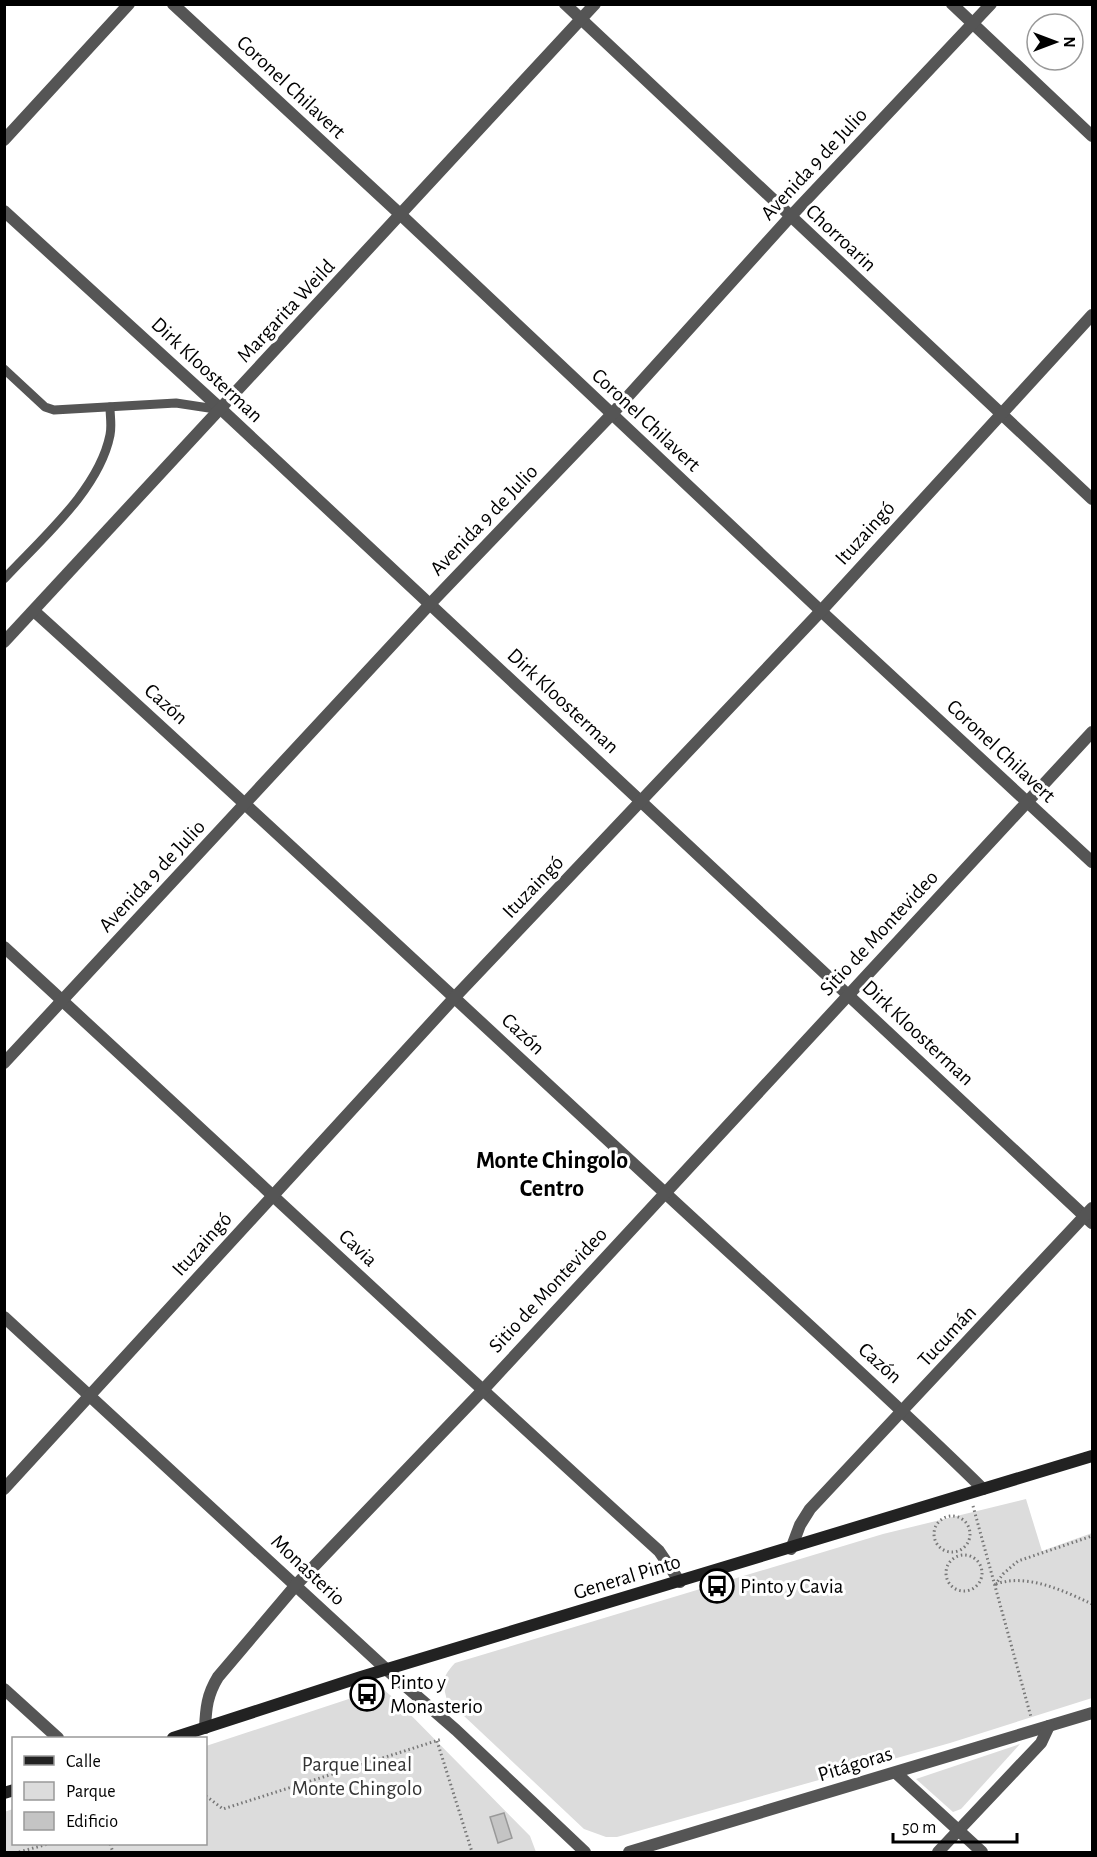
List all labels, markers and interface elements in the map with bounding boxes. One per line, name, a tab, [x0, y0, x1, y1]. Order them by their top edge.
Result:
north arrow	[1025, 12, 1085, 72]
street label: Coronel Chilavert	[233, 32, 350, 143]
text: N	[1061, 36, 1077, 48]
street label: Avenida 9 de Julio	[757, 104, 871, 224]
street label: Chorroarin	[802, 200, 880, 276]
street label: Margarita Weild	[233, 255, 339, 367]
street label: Dirk Kloosterman	[147, 313, 267, 427]
street label: Coronel Chilavert	[588, 365, 705, 476]
street label: Avenida 9 de Julio	[426, 461, 542, 579]
street label: Ituzaingó	[831, 497, 899, 569]
street label: Dirk Kloosterman	[503, 644, 623, 758]
street label: Cazón	[140, 679, 192, 729]
street label: Coronel Chilavert	[943, 696, 1060, 807]
street label: Avenida 9 de Julio	[95, 816, 209, 936]
street label: Ituzaingó	[498, 852, 568, 922]
street label: Sitio de Montevideo	[816, 866, 942, 1000]
street label: Dirk Kloosterman	[858, 976, 978, 1090]
street label: Cazón	[498, 1009, 548, 1059]
district label: Monte Chingolo Centro	[476, 1149, 628, 1201]
street label: Ituzaingó	[168, 1208, 236, 1280]
street label: Sitio de Montevideo	[485, 1223, 611, 1357]
street label: Cavia	[335, 1225, 381, 1271]
street label: Tucumán	[914, 1301, 980, 1371]
street label: Cazón	[854, 1338, 906, 1388]
street label: Monasterio	[267, 1531, 349, 1609]
street label: General Pinto	[571, 1551, 683, 1603]
bus stop icon: Pinto y Cavia	[699, 1568, 735, 1604]
place label: Pinto y Cavia	[740, 1576, 844, 1597]
place label: Pinto y Monasterio	[390, 1672, 483, 1717]
bus stop icon: Pinto y Monasterio	[349, 1676, 385, 1712]
legend	[12, 1737, 207, 1845]
street label: Pitágoras	[815, 1743, 895, 1785]
text: Calle	[66, 1753, 101, 1771]
park label: Parque Lineal Monte Chingolo	[292, 1754, 422, 1799]
text: Parque	[66, 1783, 115, 1801]
scale bar	[893, 1806, 1018, 1844]
text: Edificio	[66, 1813, 118, 1831]
text: 50 m	[902, 1819, 936, 1837]

